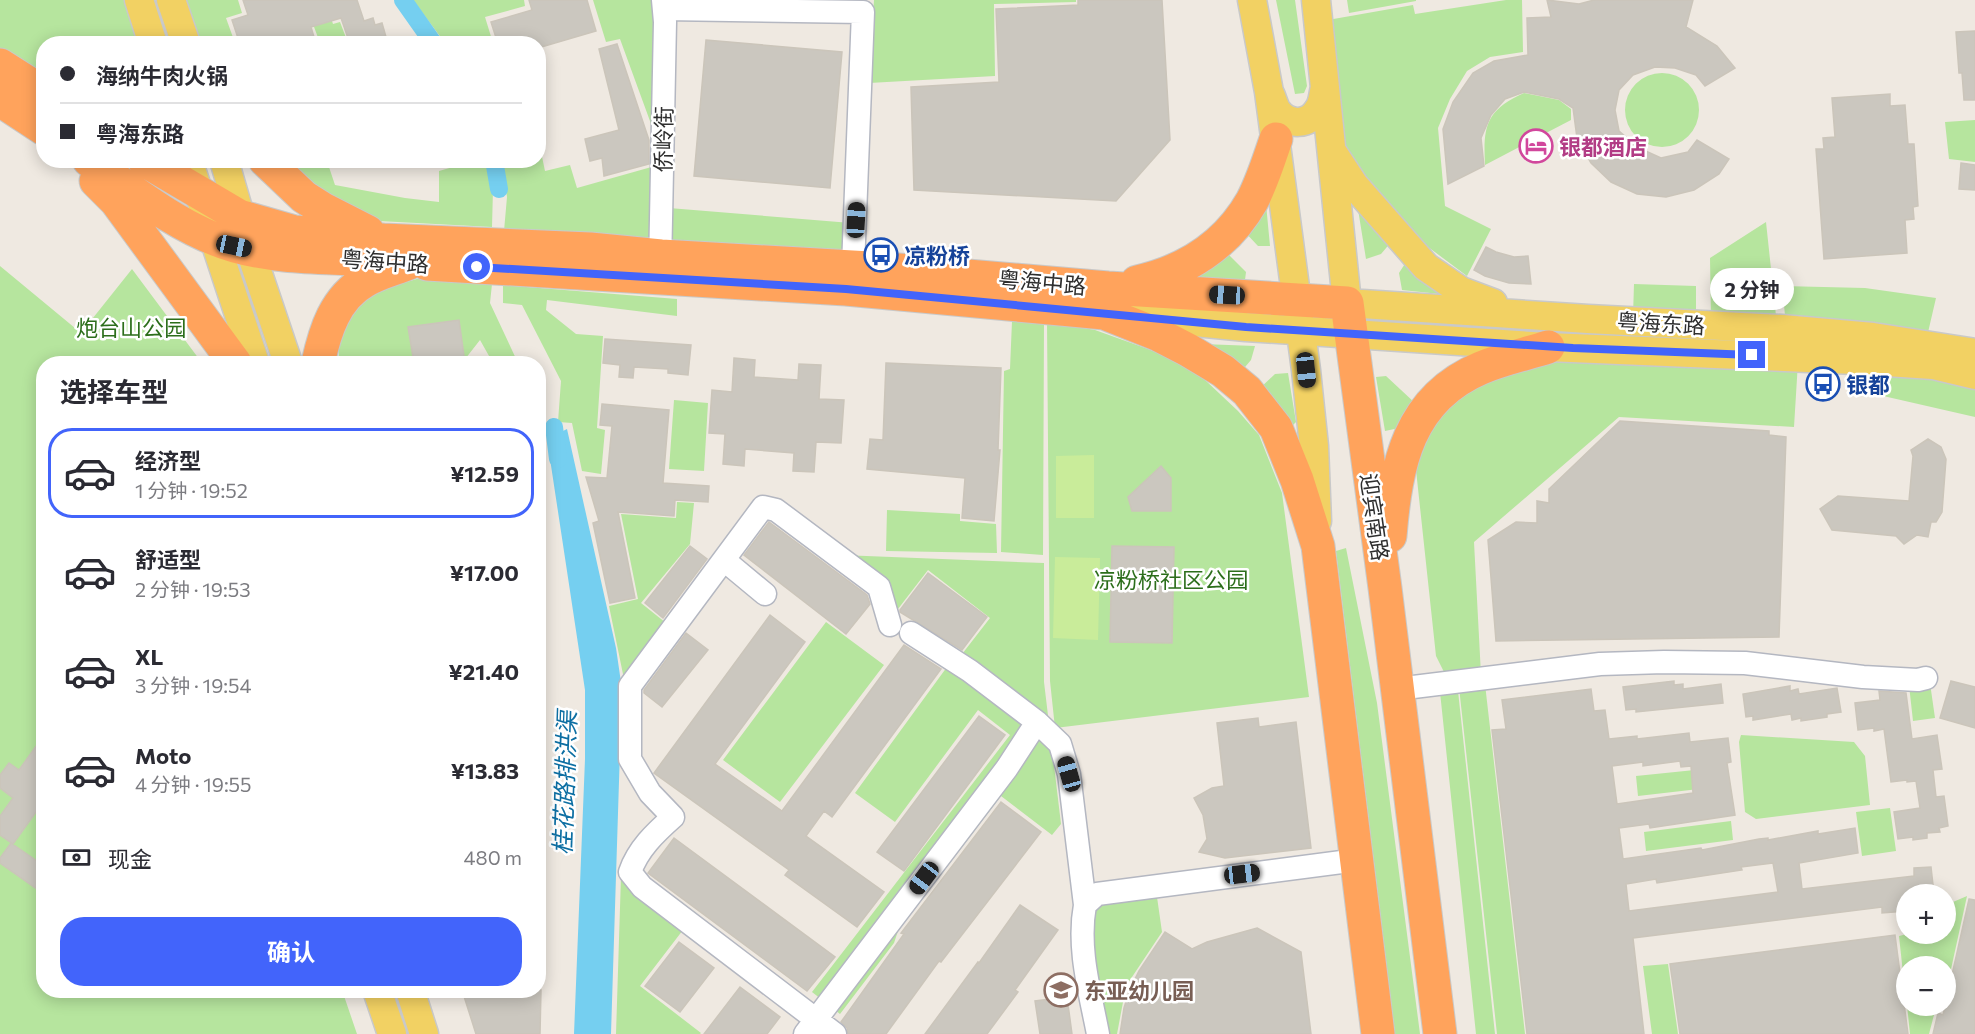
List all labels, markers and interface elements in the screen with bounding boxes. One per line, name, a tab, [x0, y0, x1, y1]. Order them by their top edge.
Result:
text: 海纳牛肉火锅	[96, 62, 228, 89]
street label: 侨岭街	[649, 106, 677, 172]
text: 粤海东路	[96, 120, 184, 147]
hotel icon: 银都酒店	[1518, 128, 1554, 164]
place label: 银都酒店	[1559, 133, 1647, 160]
car	[846, 202, 866, 238]
car	[215, 233, 253, 259]
bus stop icon: 凉粉桥	[863, 237, 899, 273]
place label: 凉粉桥	[904, 242, 970, 269]
street label: 粤海中路	[340, 244, 430, 278]
route start	[463, 253, 490, 280]
street label: 粤海中路	[997, 265, 1087, 299]
callout: 2 分钟	[1710, 268, 1794, 310]
text: 2 分钟	[1724, 277, 1780, 301]
car	[1209, 285, 1245, 305]
street label: 粤海东路	[1616, 307, 1706, 339]
park label: 炮台山公园	[76, 314, 186, 341]
route end	[1738, 341, 1765, 368]
car	[1295, 351, 1317, 389]
bus stop icon: 银都	[1805, 366, 1841, 402]
place label: 银都	[1846, 371, 1890, 398]
text: 选择车型	[60, 375, 168, 408]
icon: car	[63, 446, 117, 500]
text: 经济型	[135, 447, 201, 474]
text: ¥12.59	[450, 460, 519, 487]
street label: 迎宾南路	[1356, 472, 1394, 562]
text: 1 分钟 · 19:52	[135, 478, 248, 502]
icon: car	[63, 545, 117, 599]
text: 舒适型	[135, 546, 201, 573]
text: ¥17.00	[450, 559, 519, 586]
park label: 凉粉桥社区公园	[1094, 566, 1248, 593]
text: 2 分钟 · 19:53	[135, 577, 251, 601]
text: XL	[135, 643, 163, 670]
icon: car	[63, 644, 117, 698]
text: ¥21.40	[449, 658, 519, 685]
text: 3 分钟 · 19:54	[135, 673, 252, 697]
water label: 桂花路排洪渠	[547, 708, 581, 855]
text: Moto	[135, 742, 191, 769]
icon: car	[63, 743, 117, 797]
car	[1055, 754, 1083, 794]
text: ¥13.83	[451, 757, 519, 784]
text: 4 分钟 · 19:55	[135, 772, 252, 796]
icon: cash	[60, 841, 93, 874]
text: 现金	[108, 845, 152, 872]
text: 480 m	[464, 845, 522, 869]
car	[906, 858, 942, 898]
car	[1223, 863, 1261, 885]
map controls	[1896, 884, 1956, 1016]
button: +	[1896, 884, 1956, 944]
button: 确认	[60, 917, 522, 986]
button: −	[1896, 956, 1956, 1016]
school or university icon: 东亚幼儿园	[1043, 972, 1079, 1008]
place label: 东亚幼儿园	[1084, 977, 1194, 1004]

